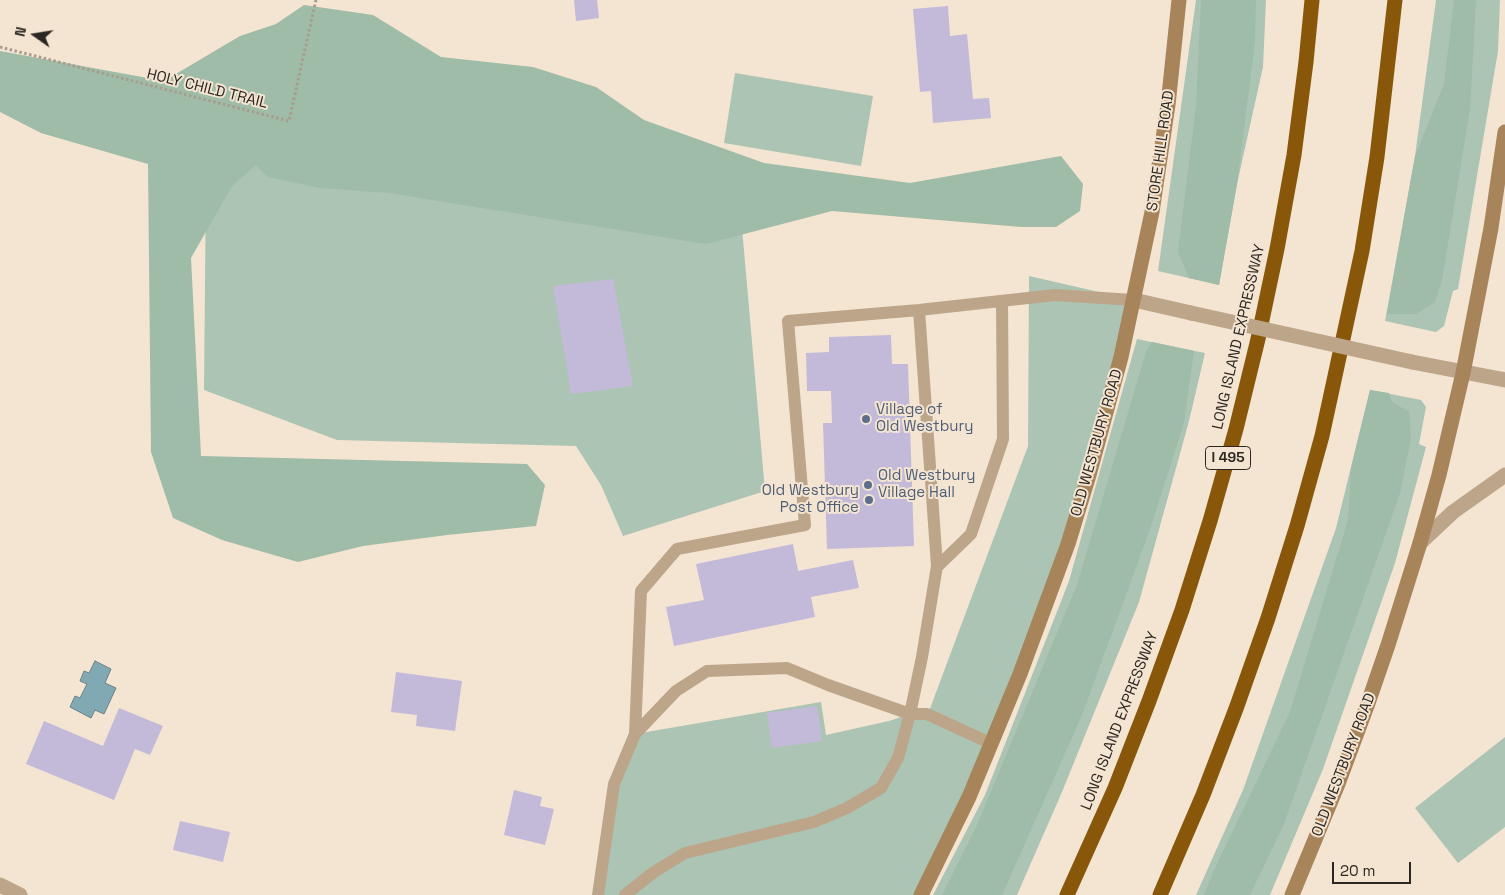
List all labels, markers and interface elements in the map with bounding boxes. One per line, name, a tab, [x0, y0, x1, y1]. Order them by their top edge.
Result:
north arrow	[10, 10, 60, 60]
text: N	[11, 25, 30, 38]
street label: HOLY CHILD TRAIL	[145, 65, 269, 113]
street label: STORE HILL ROAD	[1144, 90, 1178, 212]
street label: LONG ISLAND EXPRESSWAY	[1209, 243, 1269, 431]
street label: OLD WESTBURY ROAD	[1067, 367, 1127, 519]
place label: Village of Old Westbury	[876, 401, 973, 436]
marker: Village of Old Westbury	[860, 413, 872, 425]
road number: I 495	[1206, 446, 1250, 469]
place label: Old Westbury Village Hall	[878, 467, 975, 502]
marker: Old Westbury Village Hall	[862, 479, 874, 491]
place label: Old Westbury Post Office	[762, 482, 859, 517]
marker: Old Westbury Post Office	[863, 494, 875, 506]
street label: LONG ISLAND EXPRESSWAY	[1078, 629, 1162, 813]
street label: OLD WESTBURY ROAD	[1308, 691, 1380, 839]
scale bar	[1335, 852, 1414, 884]
text: 20 m	[1340, 861, 1375, 880]

